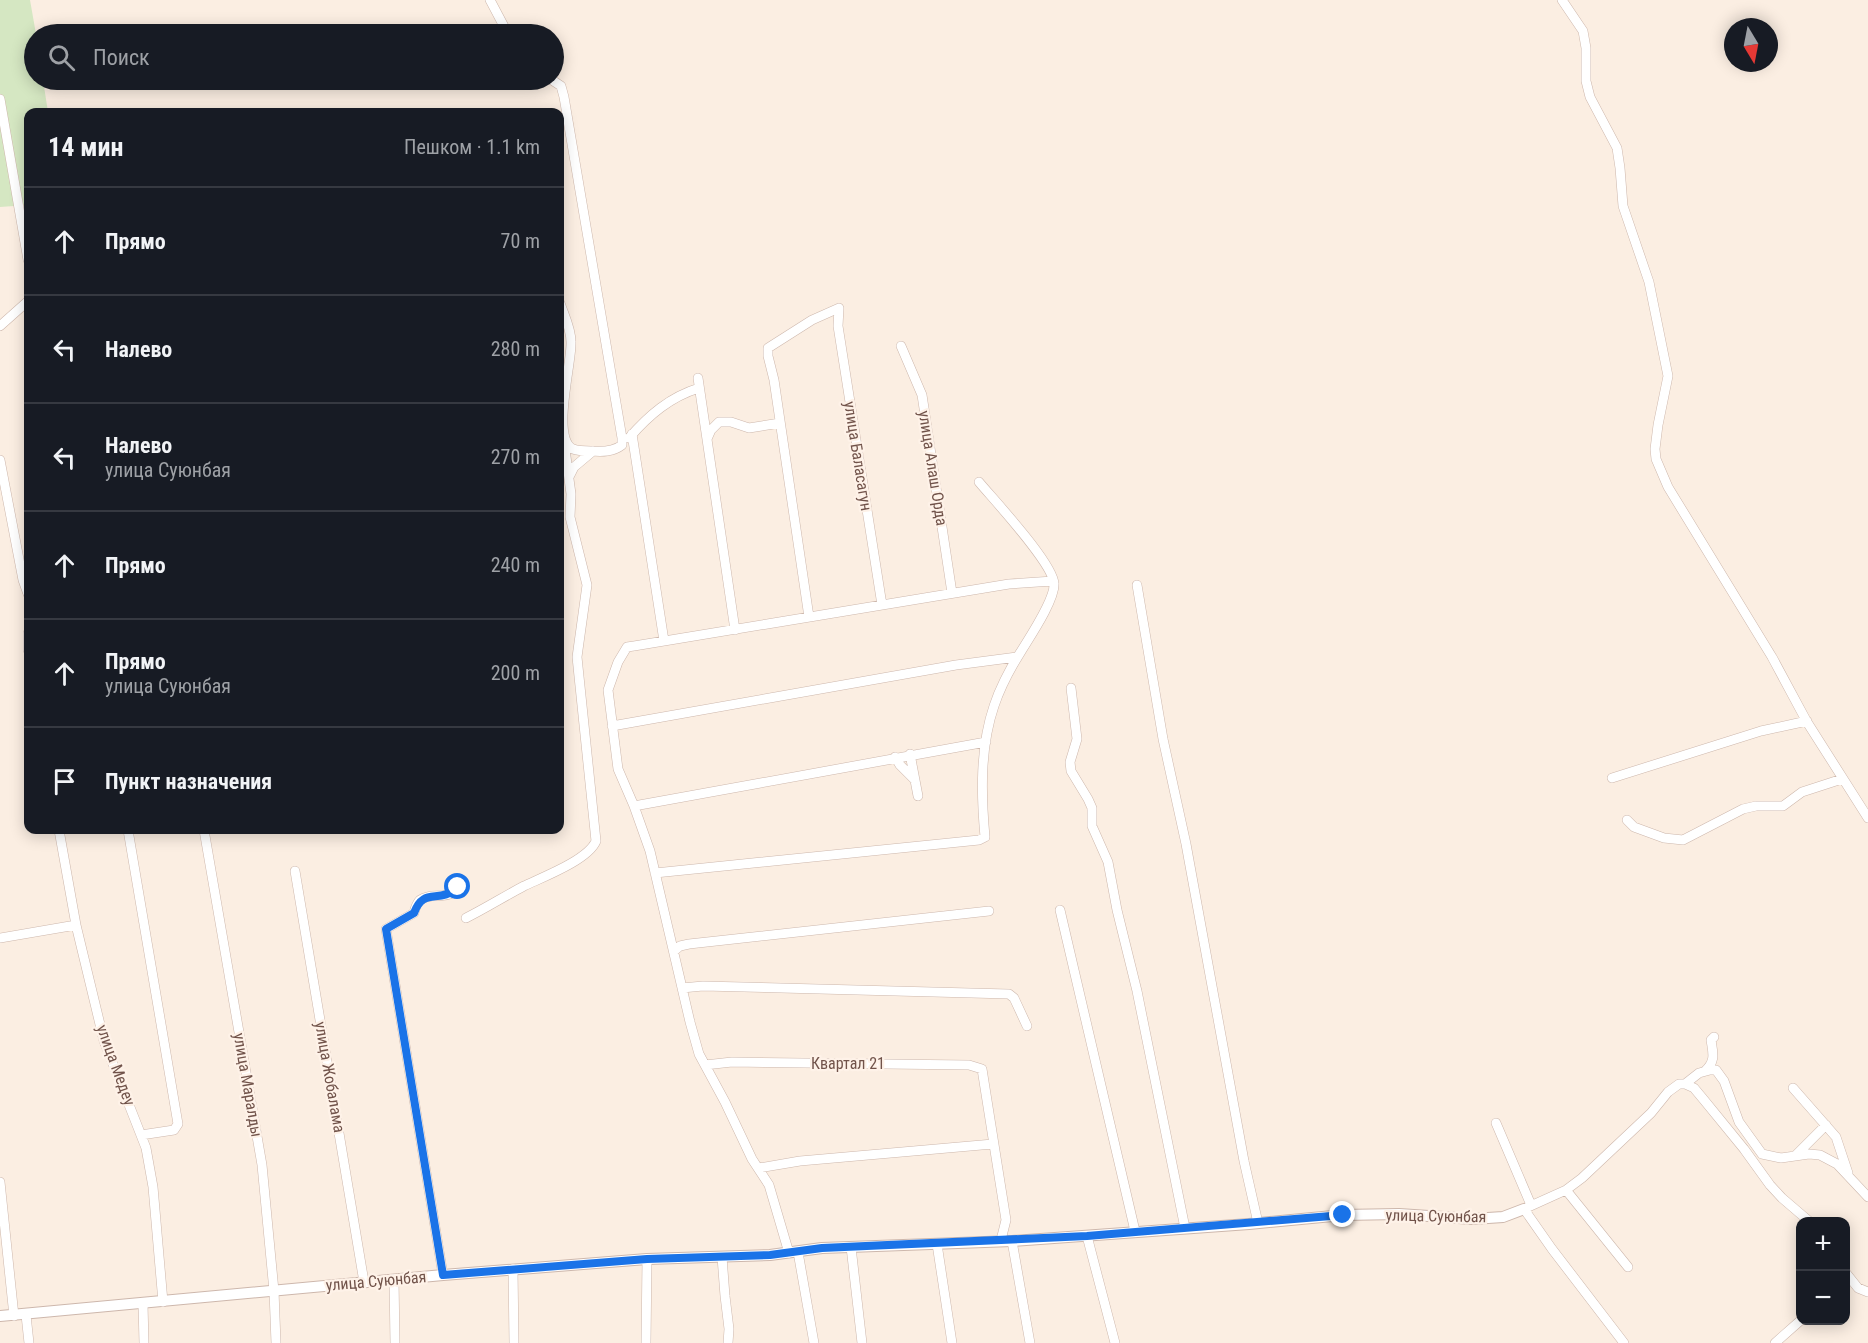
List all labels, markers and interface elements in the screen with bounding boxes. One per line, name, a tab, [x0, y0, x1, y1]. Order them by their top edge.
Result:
north arrow	[1724, 18, 1778, 72]
search box	[24, 24, 564, 90]
icon: search	[45, 41, 78, 74]
text: Поиск	[93, 45, 150, 70]
text: 14 мин	[48, 132, 124, 162]
text: Пешком · 1.1 km	[404, 135, 540, 159]
icon: ahead	[48, 225, 81, 258]
text: Прямо	[105, 229, 166, 254]
text: 70 m	[501, 229, 540, 253]
icon: left	[48, 333, 81, 366]
text: Налево	[105, 337, 172, 362]
text: 280 m	[491, 337, 540, 361]
street label: улица Баласагун	[840, 400, 876, 512]
street label: улица Алаш Орда	[915, 409, 951, 527]
text: Налево	[105, 433, 172, 458]
icon: left	[48, 441, 81, 474]
text: 270 m	[491, 445, 540, 469]
text: улица Суюнбая	[105, 458, 231, 482]
icon: ahead	[48, 549, 81, 582]
text: Прямо	[105, 553, 166, 578]
text: 240 m	[491, 553, 540, 577]
text: Прямо	[105, 649, 166, 674]
icon: ahead	[48, 657, 81, 690]
text: 200 m	[491, 661, 540, 685]
text: улица Суюнбая	[105, 674, 231, 698]
icon: arrive	[48, 765, 81, 798]
text: Пункт назначения	[105, 769, 272, 794]
route start	[444, 873, 470, 899]
street label: улица Жобалама	[311, 1020, 349, 1134]
street label: улица Медеу	[93, 1022, 140, 1108]
street label: улица Маралды	[230, 1031, 266, 1139]
street label: Квартал 21	[811, 1054, 885, 1073]
route end	[1329, 1201, 1355, 1227]
street label: улица Суюнбая	[1385, 1206, 1487, 1226]
map controls	[1796, 1217, 1850, 1325]
button: +	[1796, 1217, 1850, 1271]
street label: улица Суюнбая	[325, 1267, 427, 1295]
button: −	[1796, 1271, 1850, 1325]

